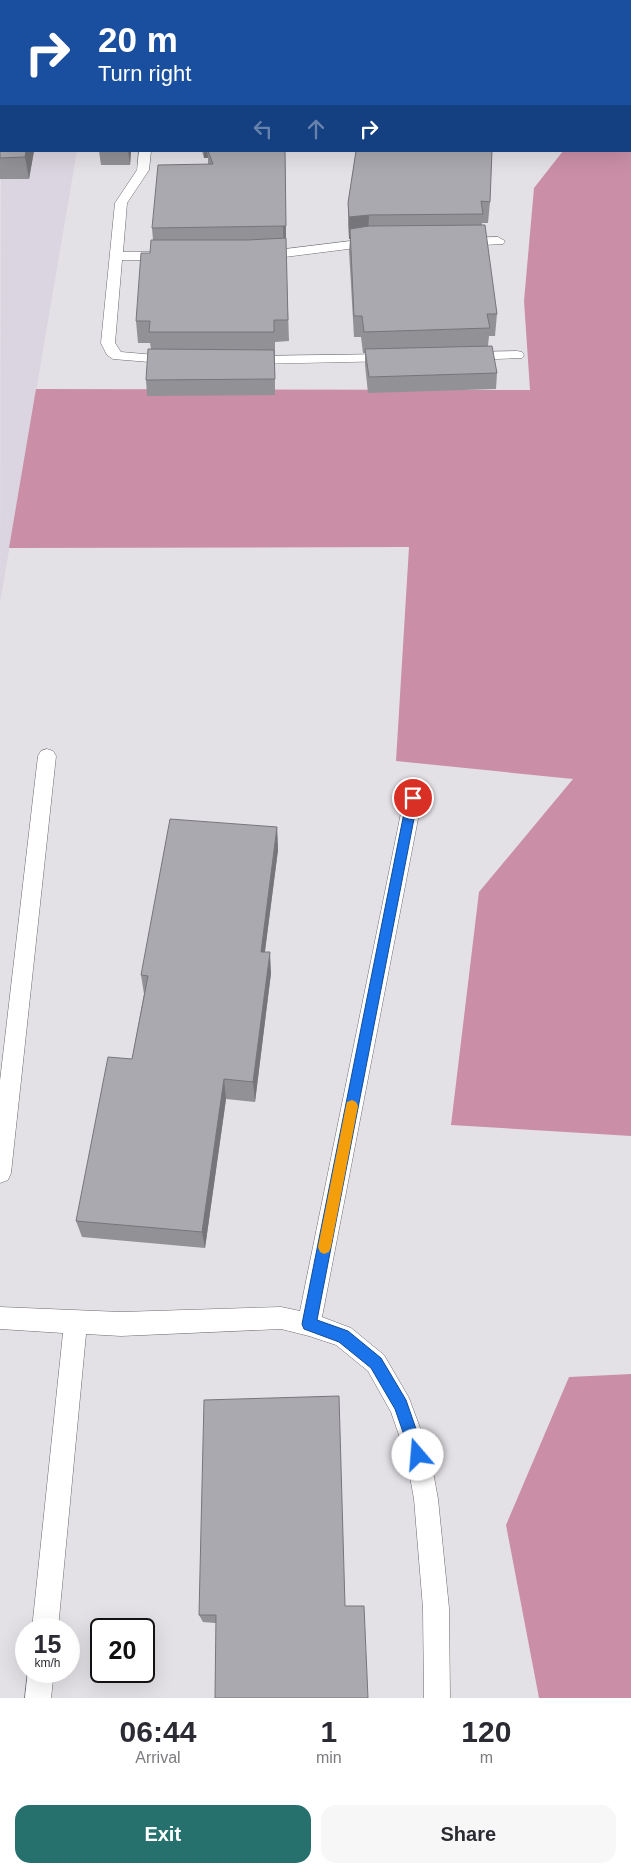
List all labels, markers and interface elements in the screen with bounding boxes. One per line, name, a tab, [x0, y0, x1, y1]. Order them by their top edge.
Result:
icon: right	[15, 20, 80, 85]
text: 20 m	[98, 20, 178, 59]
text: Turn right	[98, 61, 191, 86]
icon: left	[249, 115, 277, 143]
icon: ahead	[302, 115, 330, 143]
icon: right	[355, 115, 383, 143]
pin	[392, 777, 434, 819]
icon: arrive	[399, 784, 427, 812]
position arrow	[391, 1428, 443, 1480]
speed limit sign: 20	[90, 1618, 155, 1683]
text: 15	[34, 1630, 61, 1658]
text: km/h	[34, 1656, 61, 1670]
text: 06:44	[120, 1715, 196, 1748]
text: 1	[320, 1715, 337, 1748]
text: 120	[461, 1715, 511, 1748]
text: Arrival	[135, 1749, 181, 1766]
text: min	[316, 1749, 342, 1766]
text: m	[480, 1749, 493, 1766]
button: Exit	[15, 1805, 311, 1863]
button: Share	[321, 1805, 616, 1863]

